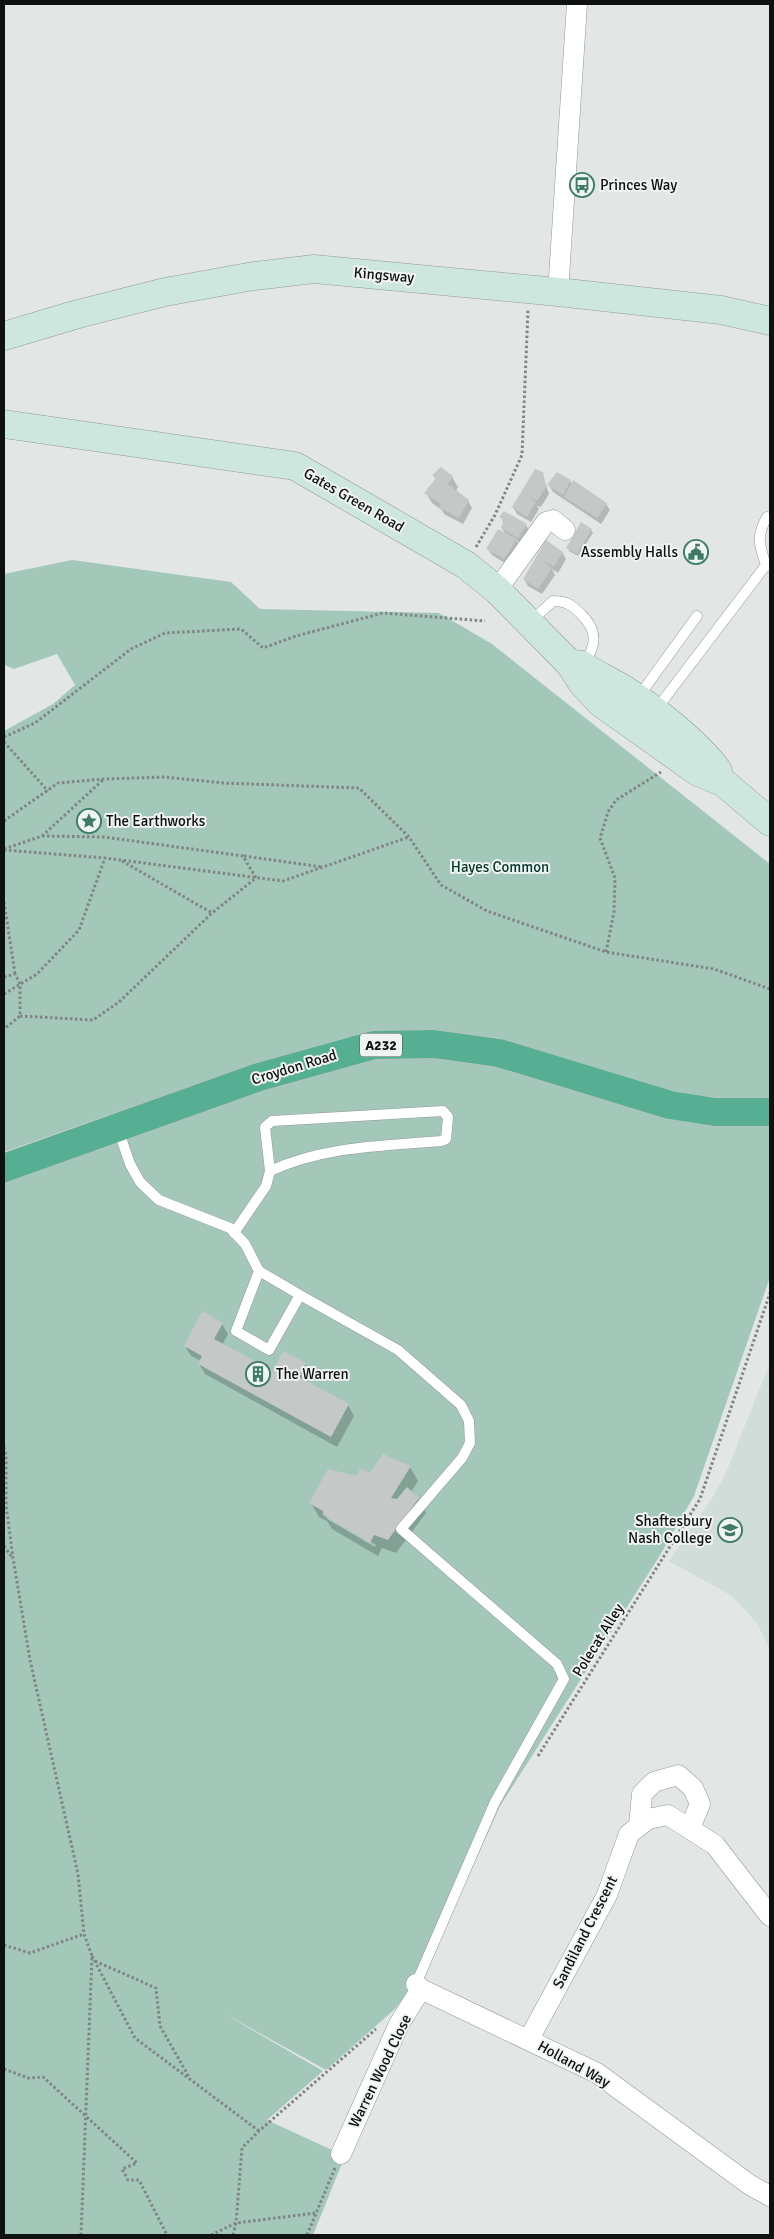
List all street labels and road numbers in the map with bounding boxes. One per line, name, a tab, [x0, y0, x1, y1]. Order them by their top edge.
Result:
street label: Kingsway	[353, 263, 415, 287]
street label: Gates Green Road	[301, 464, 407, 536]
road number: A232	[360, 1034, 402, 1056]
street label: Croydon Road	[249, 1045, 339, 1088]
street label: Polecat Alley	[568, 1600, 628, 1680]
street label: Sandiland Crescent	[549, 1873, 621, 1991]
street label: Warren Wood Close	[345, 2011, 415, 2131]
street label: Holland Way	[535, 2037, 613, 2091]

